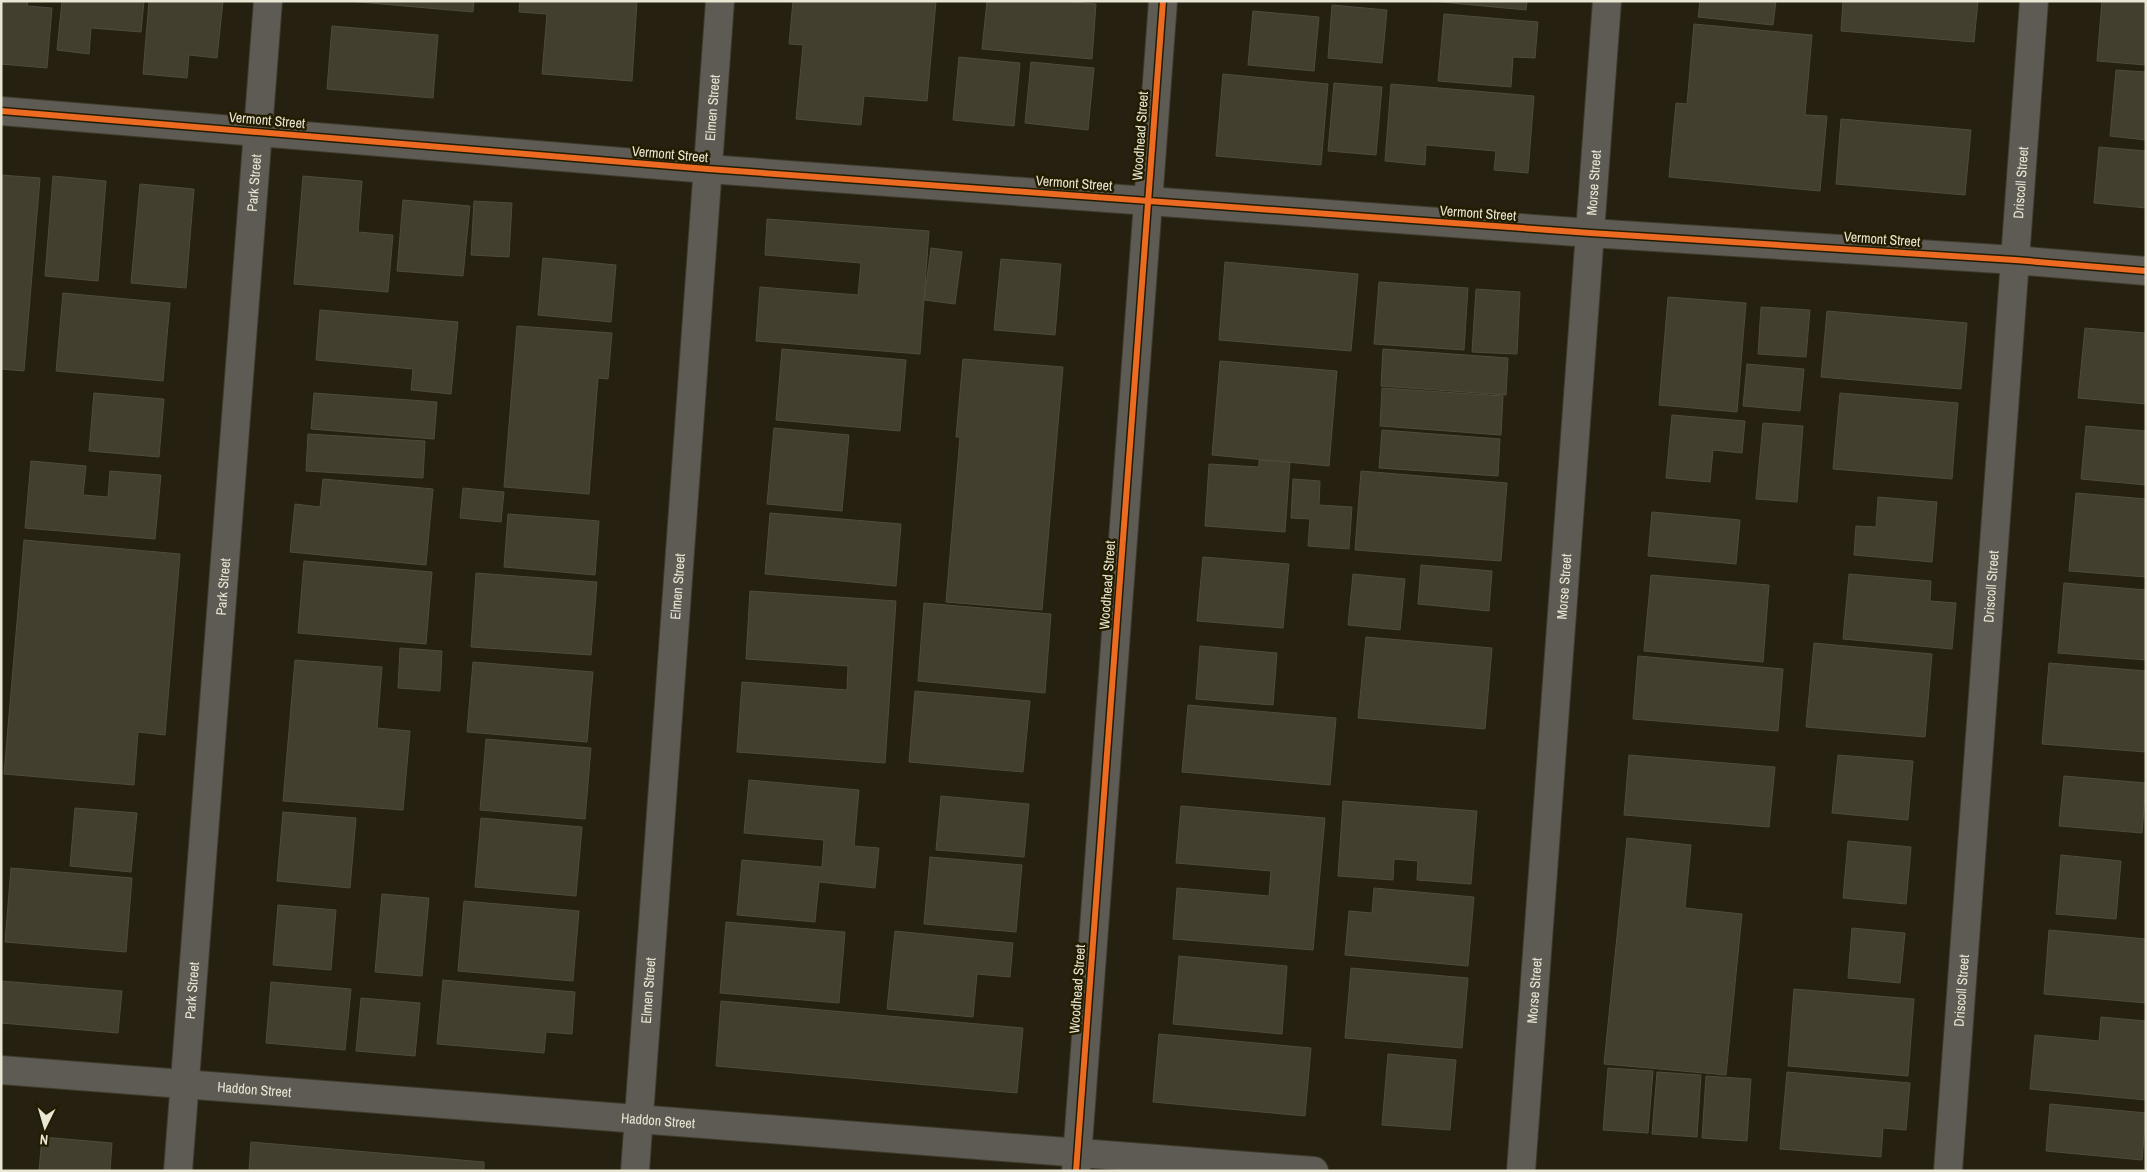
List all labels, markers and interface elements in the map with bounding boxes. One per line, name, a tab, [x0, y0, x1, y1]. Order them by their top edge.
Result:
street label: Elmen Street	[701, 74, 724, 142]
street label: Woodhead Street	[1128, 91, 1152, 181]
street label: Vermont Street	[228, 108, 306, 132]
street label: Vermont Street	[631, 142, 709, 166]
street label: Driscoll Street	[2009, 146, 2032, 219]
street label: Morse Street	[1582, 149, 1605, 216]
street label: Park Street	[243, 154, 265, 212]
street label: Vermont Street	[1035, 171, 1113, 195]
street label: Vermont Street	[1439, 201, 1517, 225]
street label: Vermont Street	[1843, 227, 1921, 251]
street label: Woodhead Street	[1095, 540, 1119, 630]
street label: Driscoll Street	[1979, 550, 2003, 623]
street label: Elmen Street	[666, 553, 689, 620]
street label: Morse Street	[1553, 553, 1575, 620]
street label: Park Street	[212, 557, 234, 616]
street label: Woodhead Street	[1065, 944, 1089, 1034]
street label: Driscoll Street	[1950, 954, 1973, 1027]
street label: Elmen Street	[637, 957, 659, 1024]
street label: Morse Street	[1523, 957, 1546, 1024]
street label: Park Street	[181, 961, 203, 1020]
street label: Haddon Street	[217, 1078, 292, 1101]
north arrow	[20, 1102, 70, 1152]
street label: Haddon Street	[620, 1109, 696, 1132]
text: N	[39, 1131, 49, 1149]

